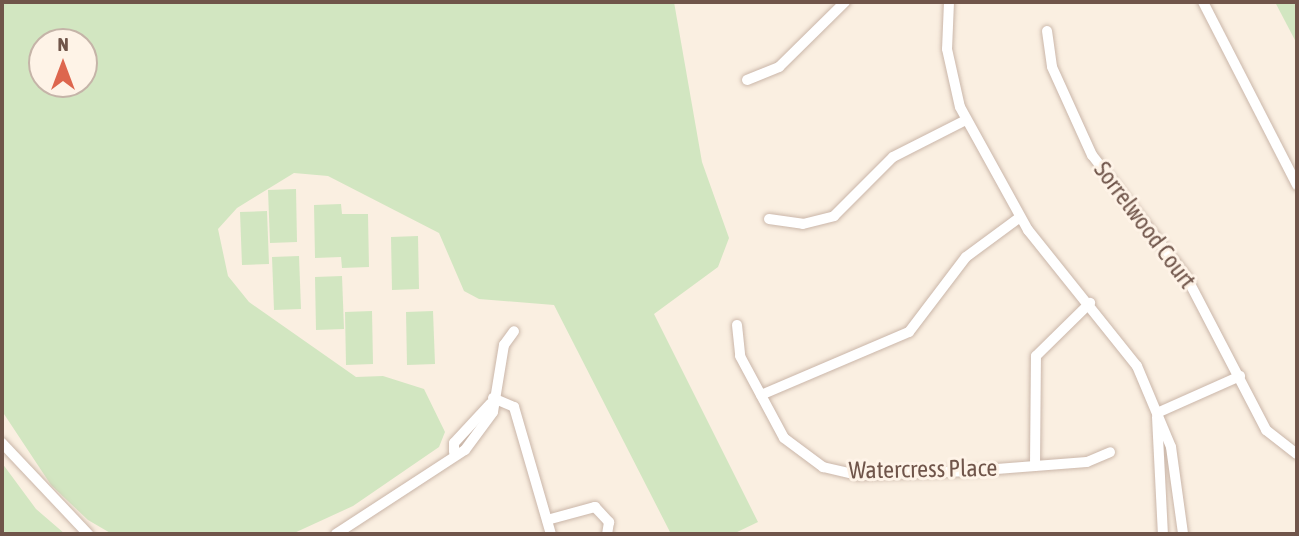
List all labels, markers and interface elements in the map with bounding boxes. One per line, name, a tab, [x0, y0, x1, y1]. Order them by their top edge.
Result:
north arrow	[28, 28, 98, 98]
text: N	[57, 33, 69, 55]
street label: Sorrelwood Court	[1088, 156, 1202, 294]
street label: Watercress Place	[848, 453, 998, 485]

